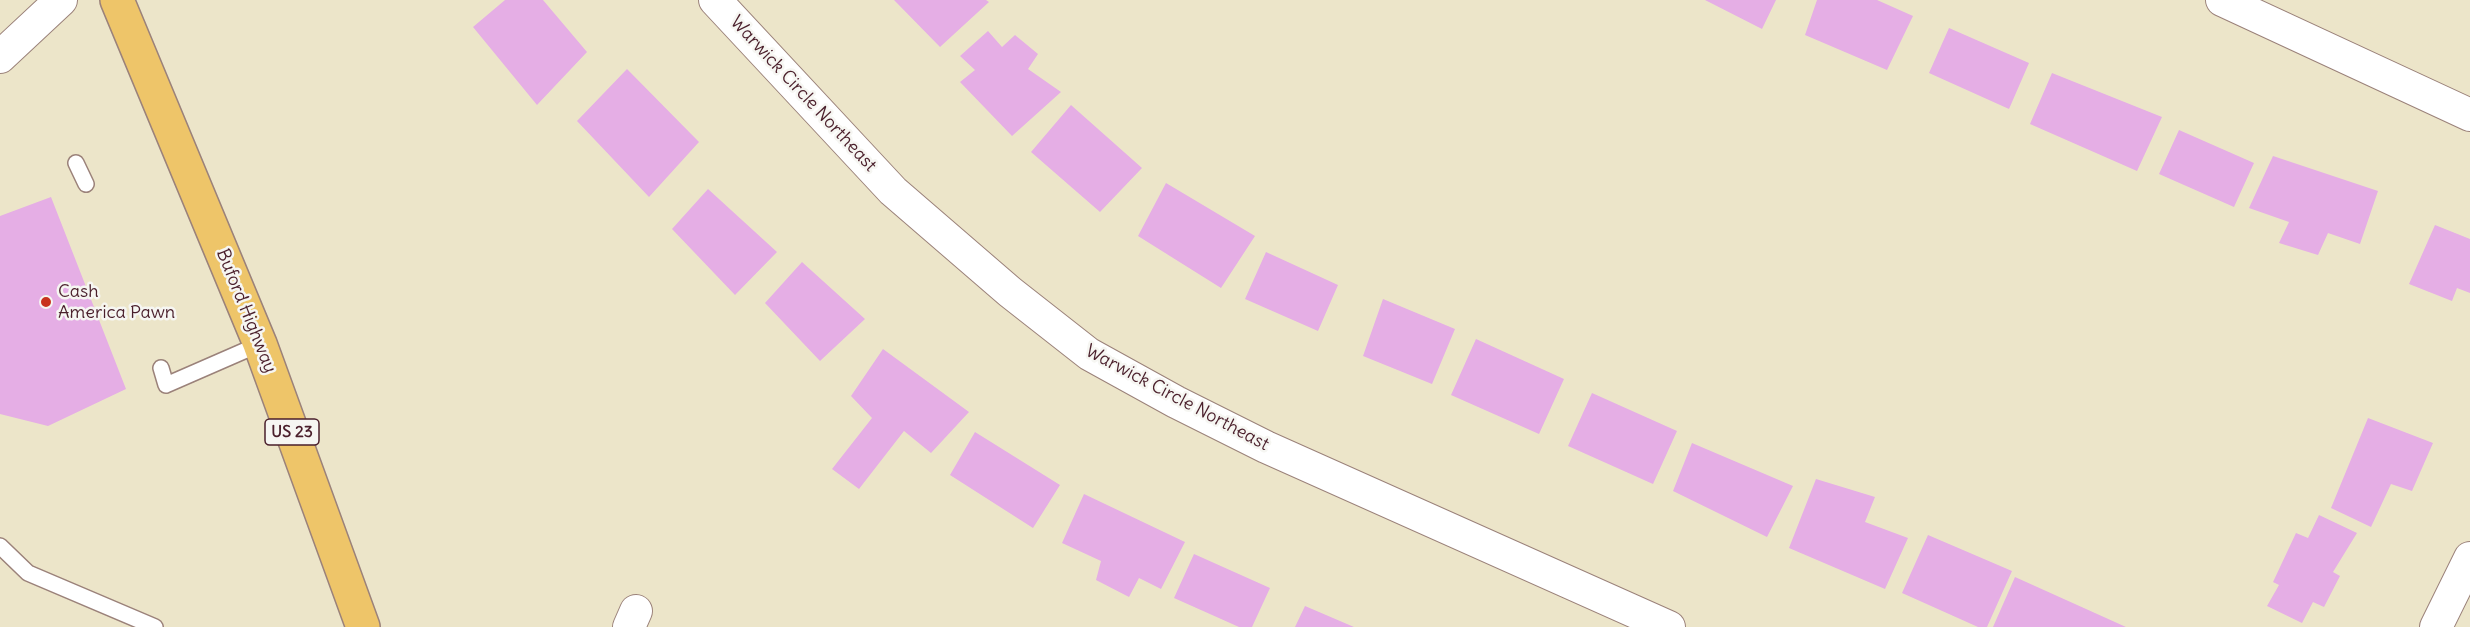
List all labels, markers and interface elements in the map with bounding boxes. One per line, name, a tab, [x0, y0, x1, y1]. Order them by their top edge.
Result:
street label: Warwick Circle Northeast	[725, 12, 881, 176]
street label: Buford Highway	[211, 246, 281, 376]
place label: Cash America Pawn	[58, 281, 175, 324]
marker: Cash America Pawn	[39, 295, 53, 309]
street label: Warwick Circle Northeast	[1081, 340, 1273, 456]
road number: US 23	[265, 419, 319, 445]

